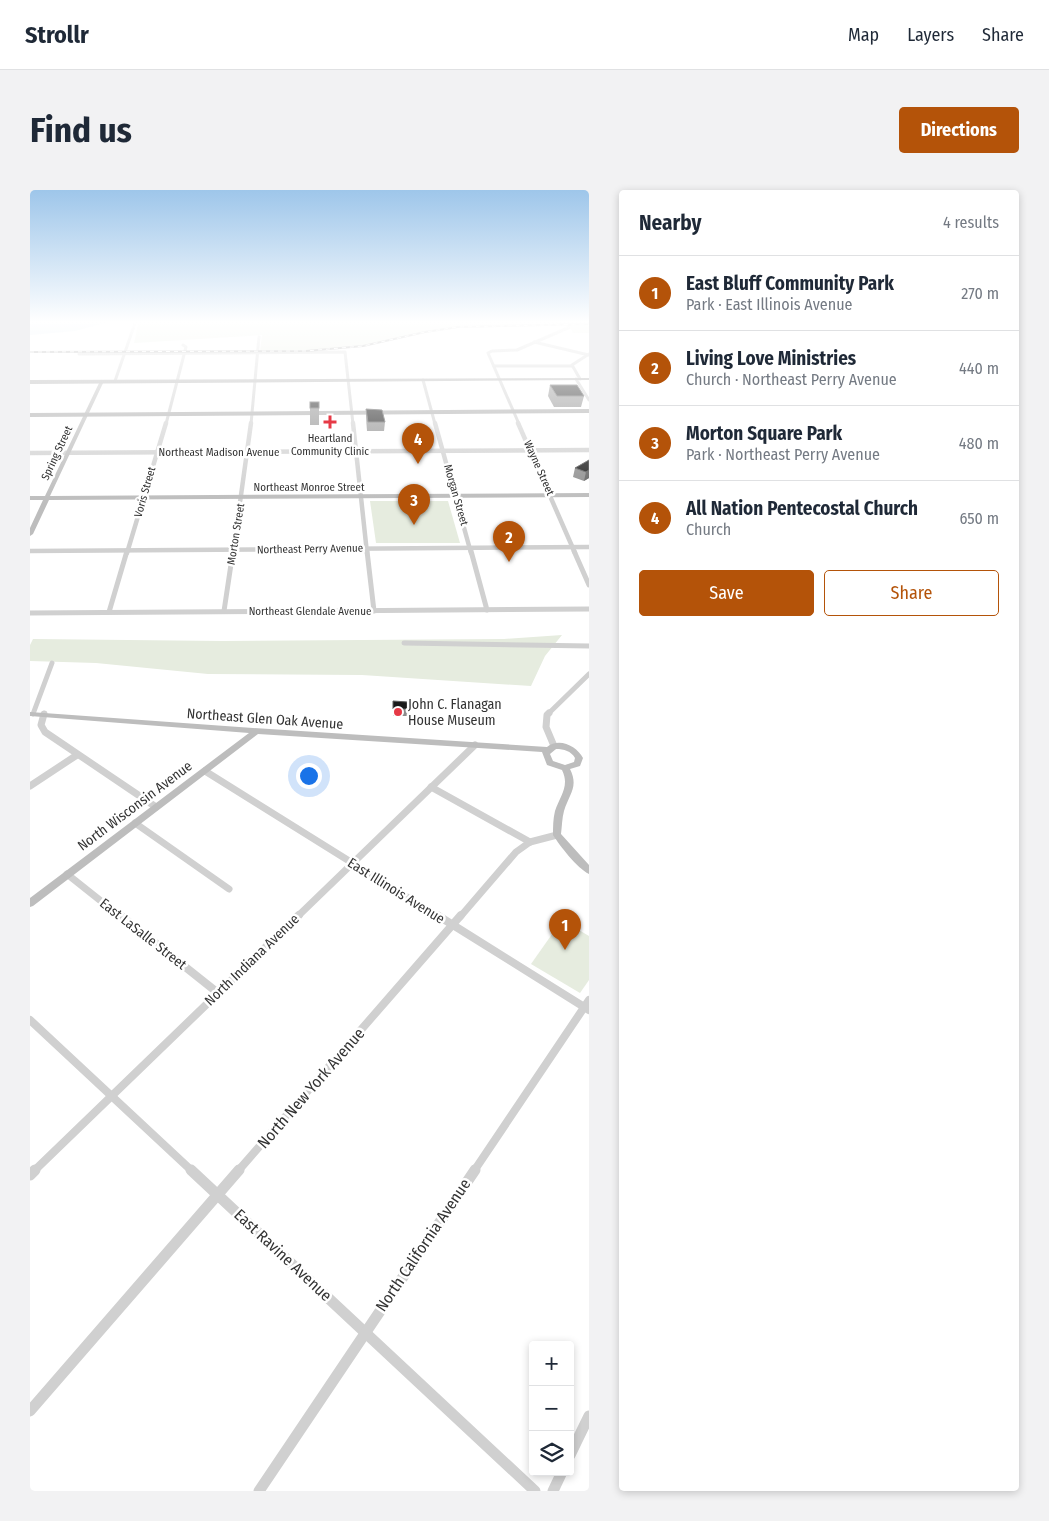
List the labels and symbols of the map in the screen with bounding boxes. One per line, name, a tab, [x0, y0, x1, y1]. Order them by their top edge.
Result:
marker: Heartland Community Clinic	[323, 415, 337, 429]
street label: Spring Street	[39, 423, 75, 482]
pin: 4	[402, 423, 434, 464]
place label: Heartland Community Clinic	[291, 432, 369, 458]
street label: Wayne Street	[521, 438, 557, 498]
street label: Northeast Madison Avenue	[158, 446, 280, 459]
street label: Morgan Street	[441, 463, 471, 527]
street label: Voris Street	[132, 465, 159, 519]
street label: Northeast Monroe Street	[253, 481, 365, 494]
pin: 3	[398, 484, 430, 525]
street label: Morton Street	[225, 502, 247, 566]
pin: 2	[493, 521, 525, 562]
street label: Northeast Perry Avenue	[257, 542, 363, 556]
street label: Northeast Glendale Avenue	[249, 605, 371, 618]
place label: John C. Flanagan House Museum	[408, 696, 502, 729]
street label: Northeast Glen Oak Avenue	[186, 705, 344, 733]
marker: John C. Flanagan House Museum	[392, 706, 404, 718]
street label: North Wisconsin Avenue	[74, 757, 196, 855]
your location	[296, 763, 322, 789]
street label: East Illinois Avenue	[344, 854, 448, 928]
street label: East LaSalle Street	[96, 895, 190, 973]
pin: 1	[549, 909, 581, 950]
street label: North Indiana Avenue	[201, 911, 303, 1009]
street label: North New York Avenue	[254, 1024, 369, 1152]
street label: North California Avenue	[372, 1175, 475, 1315]
street label: East Ravine Avenue	[230, 1205, 336, 1305]

